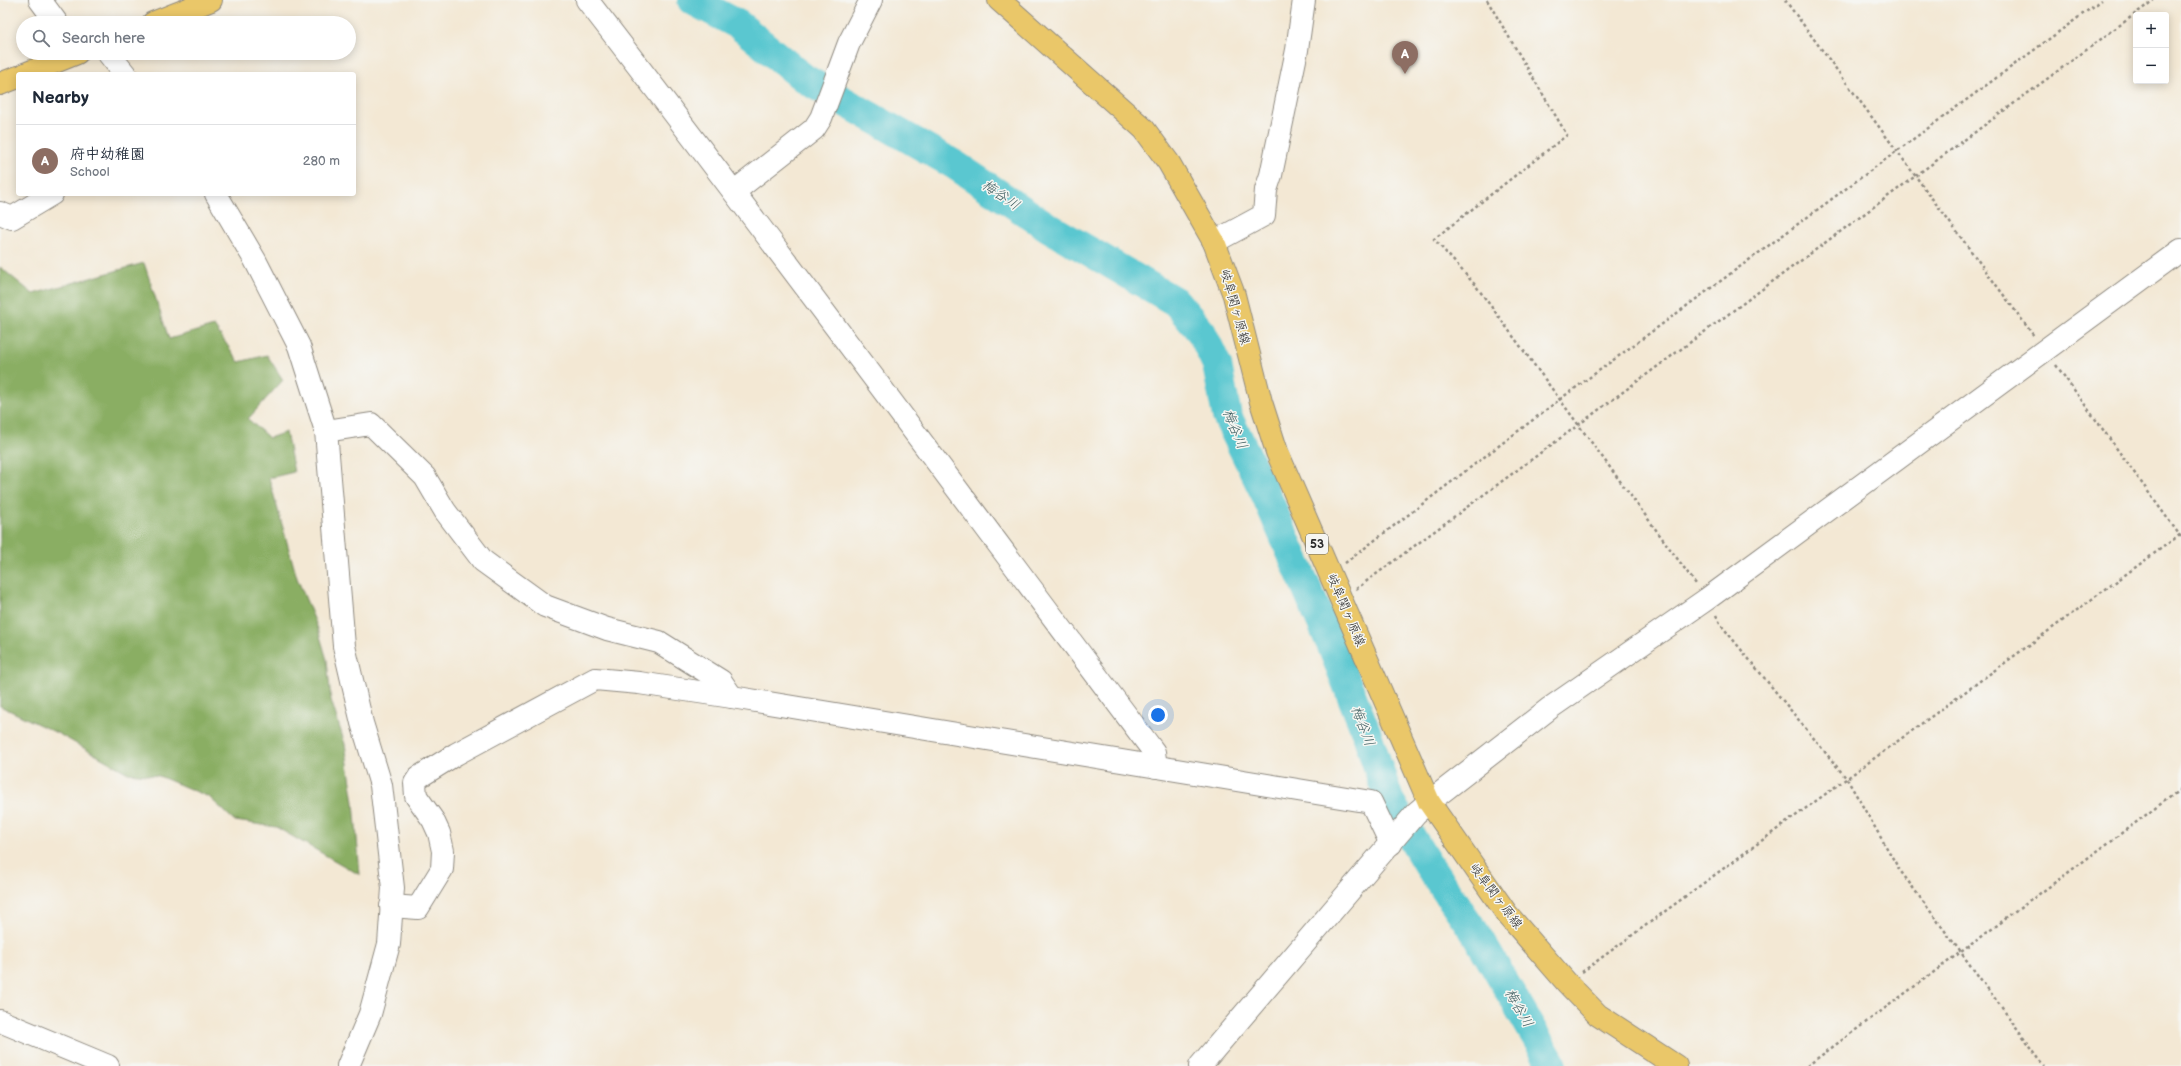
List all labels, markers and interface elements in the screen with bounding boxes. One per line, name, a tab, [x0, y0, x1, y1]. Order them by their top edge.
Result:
map controls	[2133, 12, 2169, 84]
button: +	[2133, 12, 2169, 48]
search box	[16, 16, 356, 60]
icon: search	[30, 27, 52, 49]
text: Search here	[62, 29, 145, 48]
pin: A	[1392, 41, 1418, 74]
button: −	[2133, 48, 2169, 84]
text: Nearby	[32, 88, 89, 108]
text: 府中幼稚園	[70, 145, 145, 164]
text: A	[41, 153, 49, 169]
text: 280 m	[303, 153, 340, 169]
text: School	[70, 164, 110, 180]
water label: 梅谷川	[979, 176, 1023, 214]
street label: 岐阜関ヶ原線	[1217, 267, 1254, 348]
water label: 梅谷川	[1219, 406, 1251, 452]
road number: 53	[1306, 534, 1328, 554]
street label: 岐阜関ヶ原線	[1323, 571, 1369, 650]
water label: 梅谷川	[1348, 703, 1378, 749]
your location	[1148, 705, 1168, 725]
street label: 岐阜関ヶ原線	[1466, 860, 1526, 933]
water label: 梅谷川	[1501, 986, 1537, 1030]

